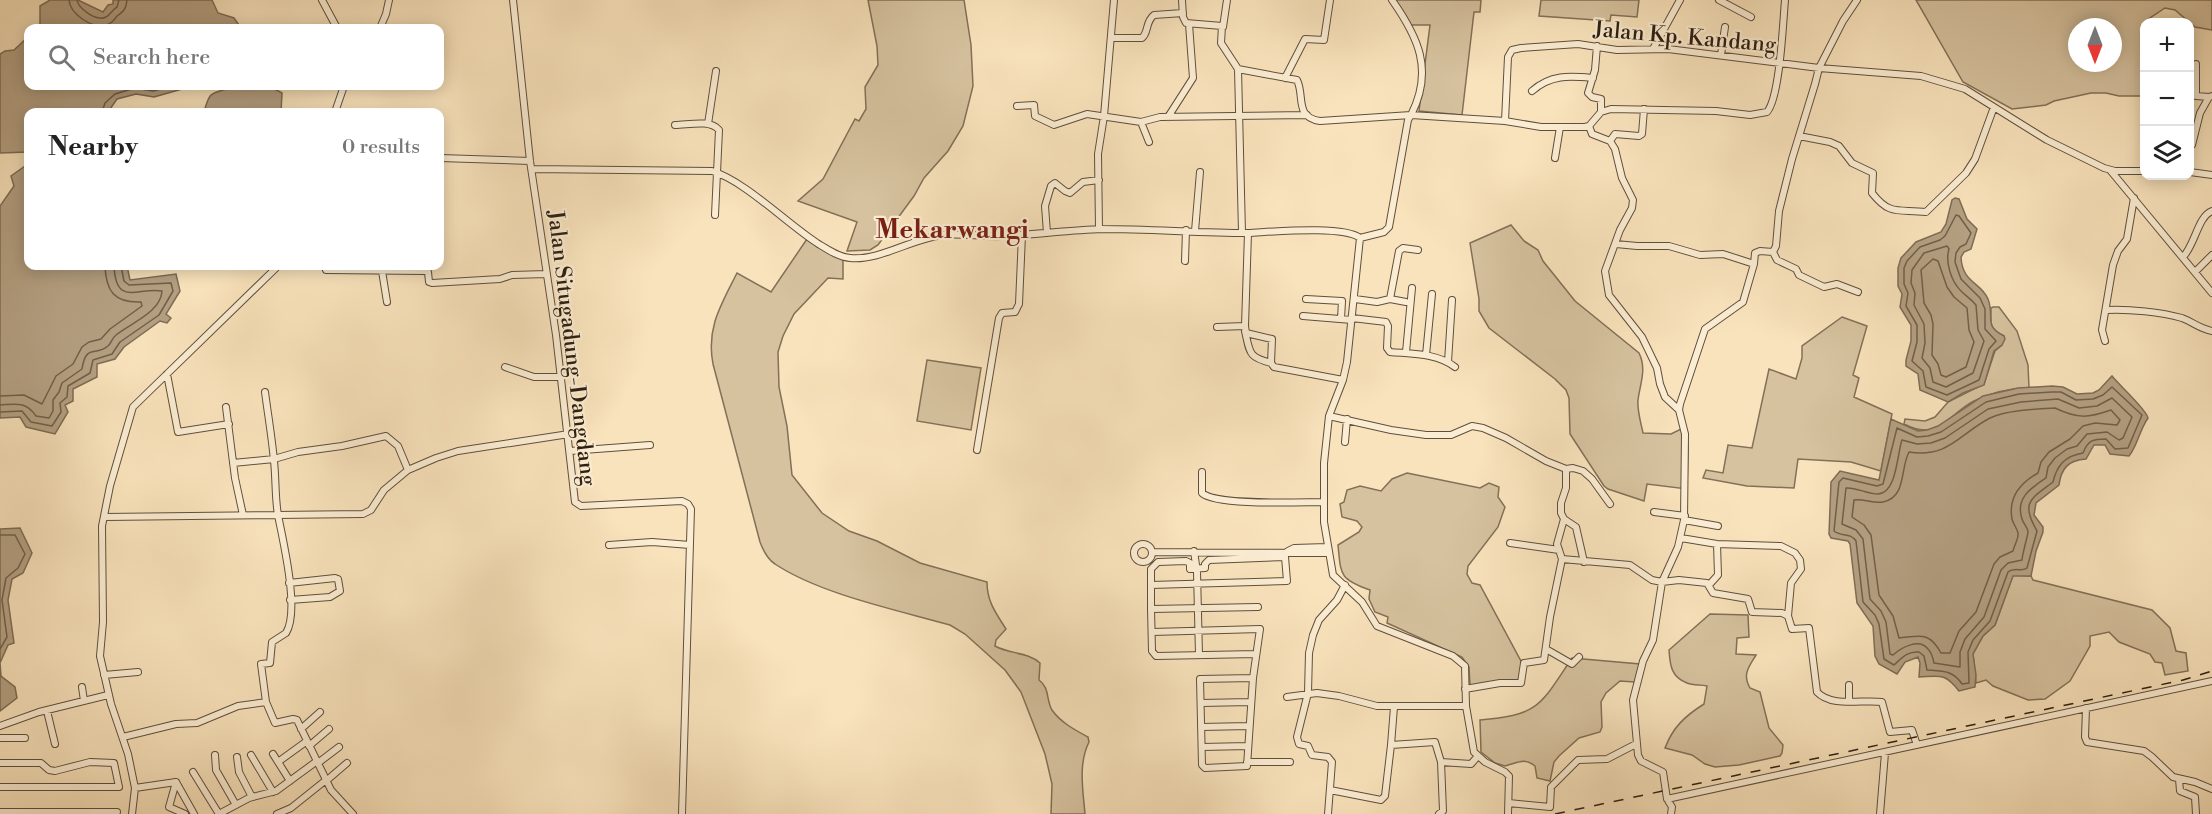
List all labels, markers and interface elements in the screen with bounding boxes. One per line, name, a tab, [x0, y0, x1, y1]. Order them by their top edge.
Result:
street label: Jalan Kp. Kandang	[1591, 16, 1778, 59]
north arrow	[2068, 18, 2122, 72]
map controls	[2140, 18, 2194, 180]
button: +	[2140, 18, 2194, 72]
search box	[24, 24, 444, 90]
icon: search	[45, 41, 78, 74]
text: Search here	[93, 44, 210, 71]
button: −	[2140, 72, 2194, 126]
button: layers	[2140, 126, 2194, 180]
text: Nearby	[48, 131, 138, 163]
text: 0 results	[342, 135, 420, 160]
street label: Jalan Situgadung-Dangdang	[541, 208, 602, 488]
district label: Mekarwangi	[875, 214, 1029, 246]

